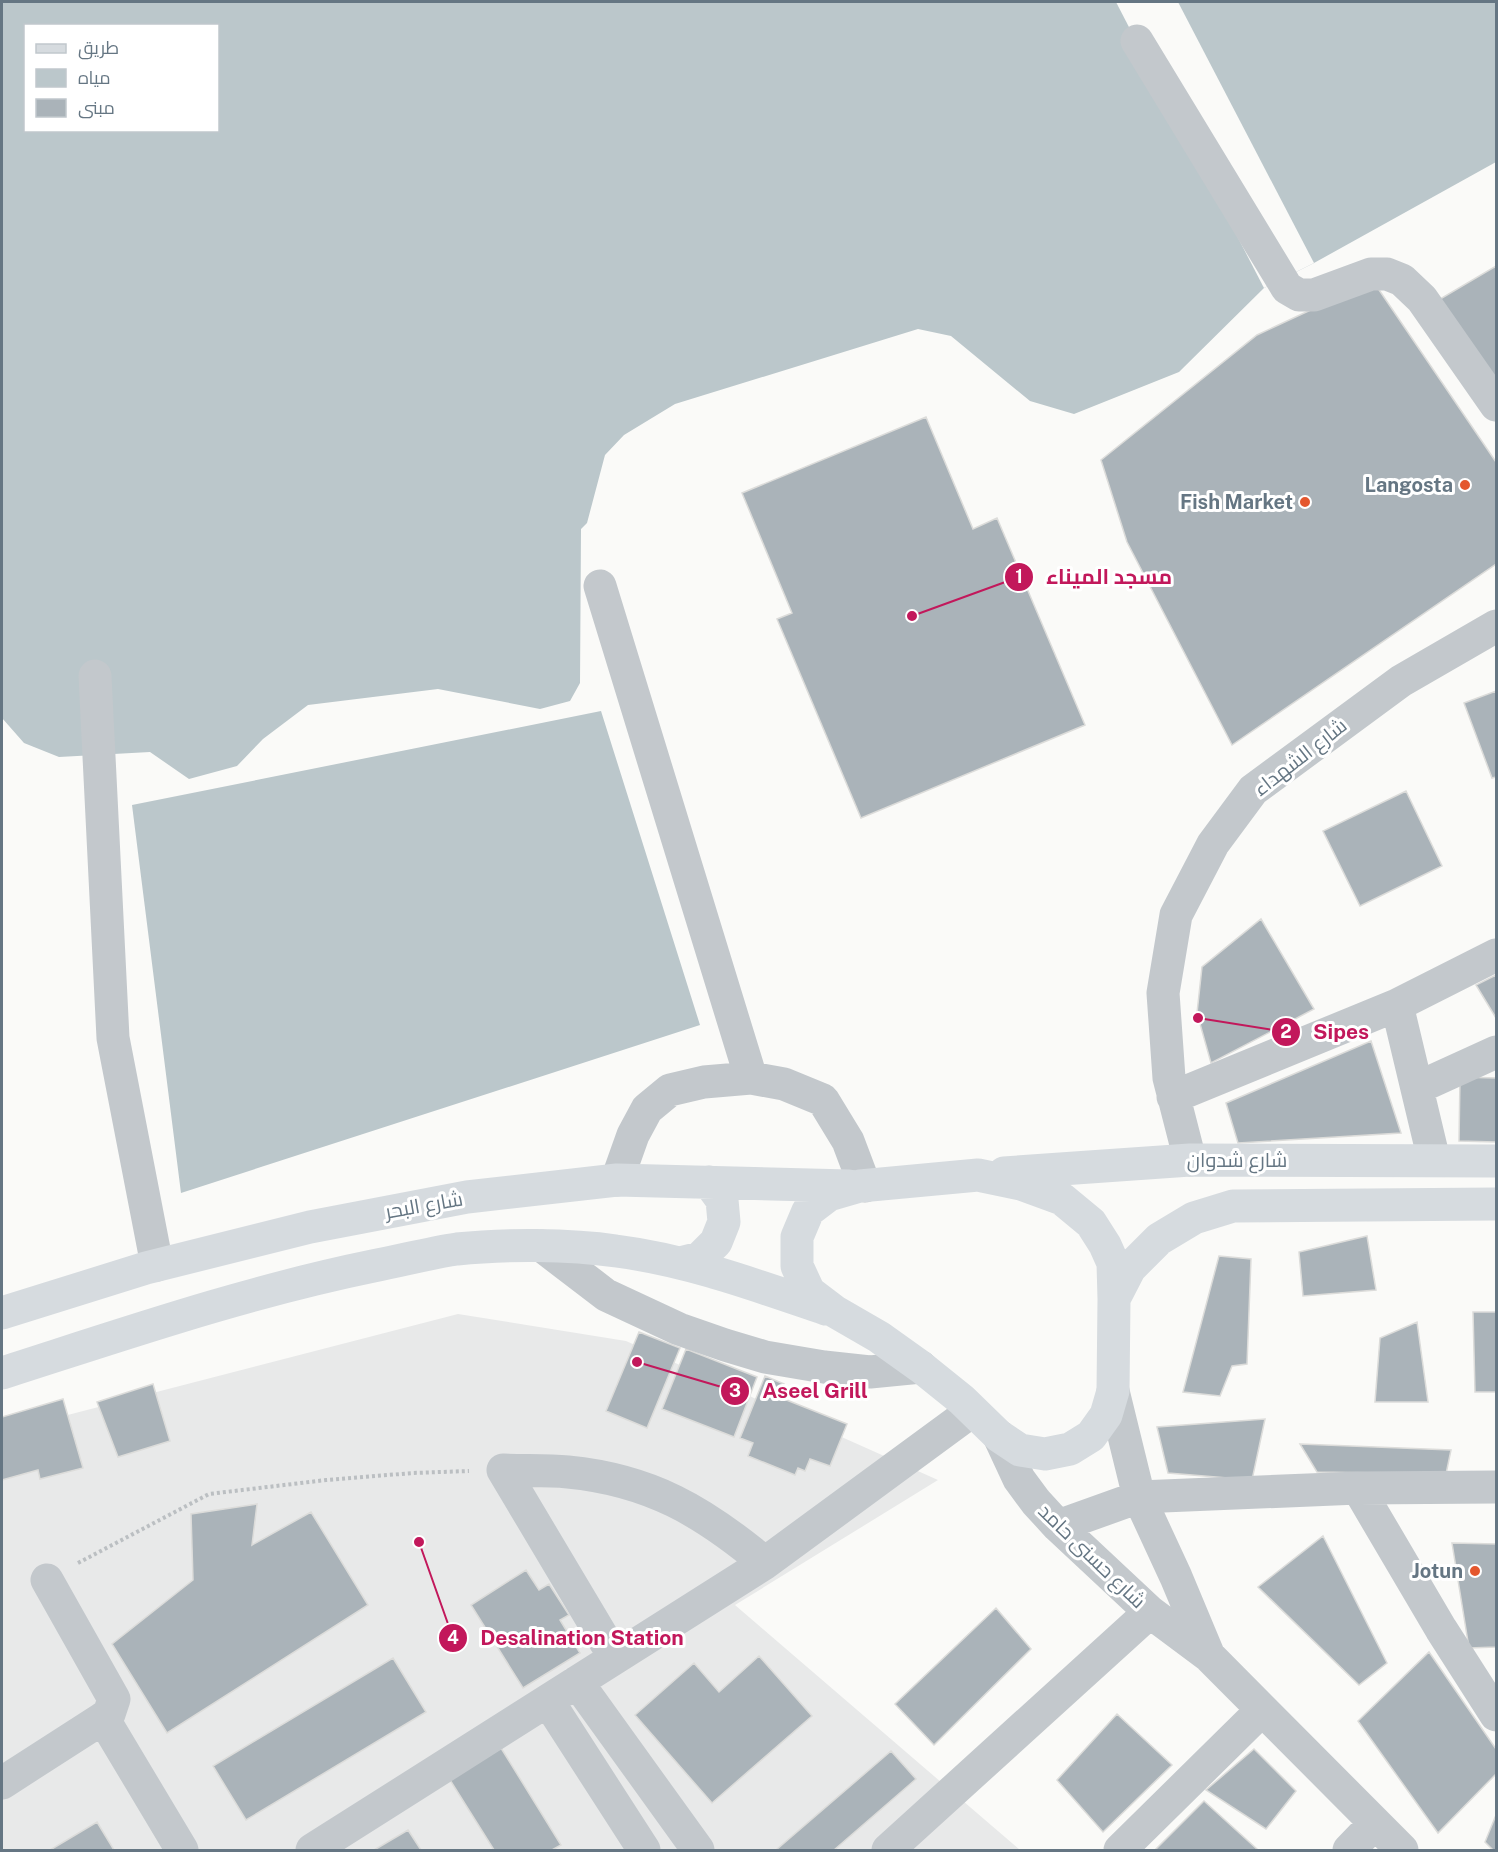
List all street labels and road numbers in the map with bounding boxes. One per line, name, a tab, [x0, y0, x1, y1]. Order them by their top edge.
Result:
street label: شارع الشهداء	[1249, 713, 1353, 802]
street label: شارع شدوان	[1187, 1148, 1287, 1174]
street label: شارع البحر	[382, 1186, 465, 1226]
street label: شارع حسنى حامد	[1032, 1499, 1151, 1615]

